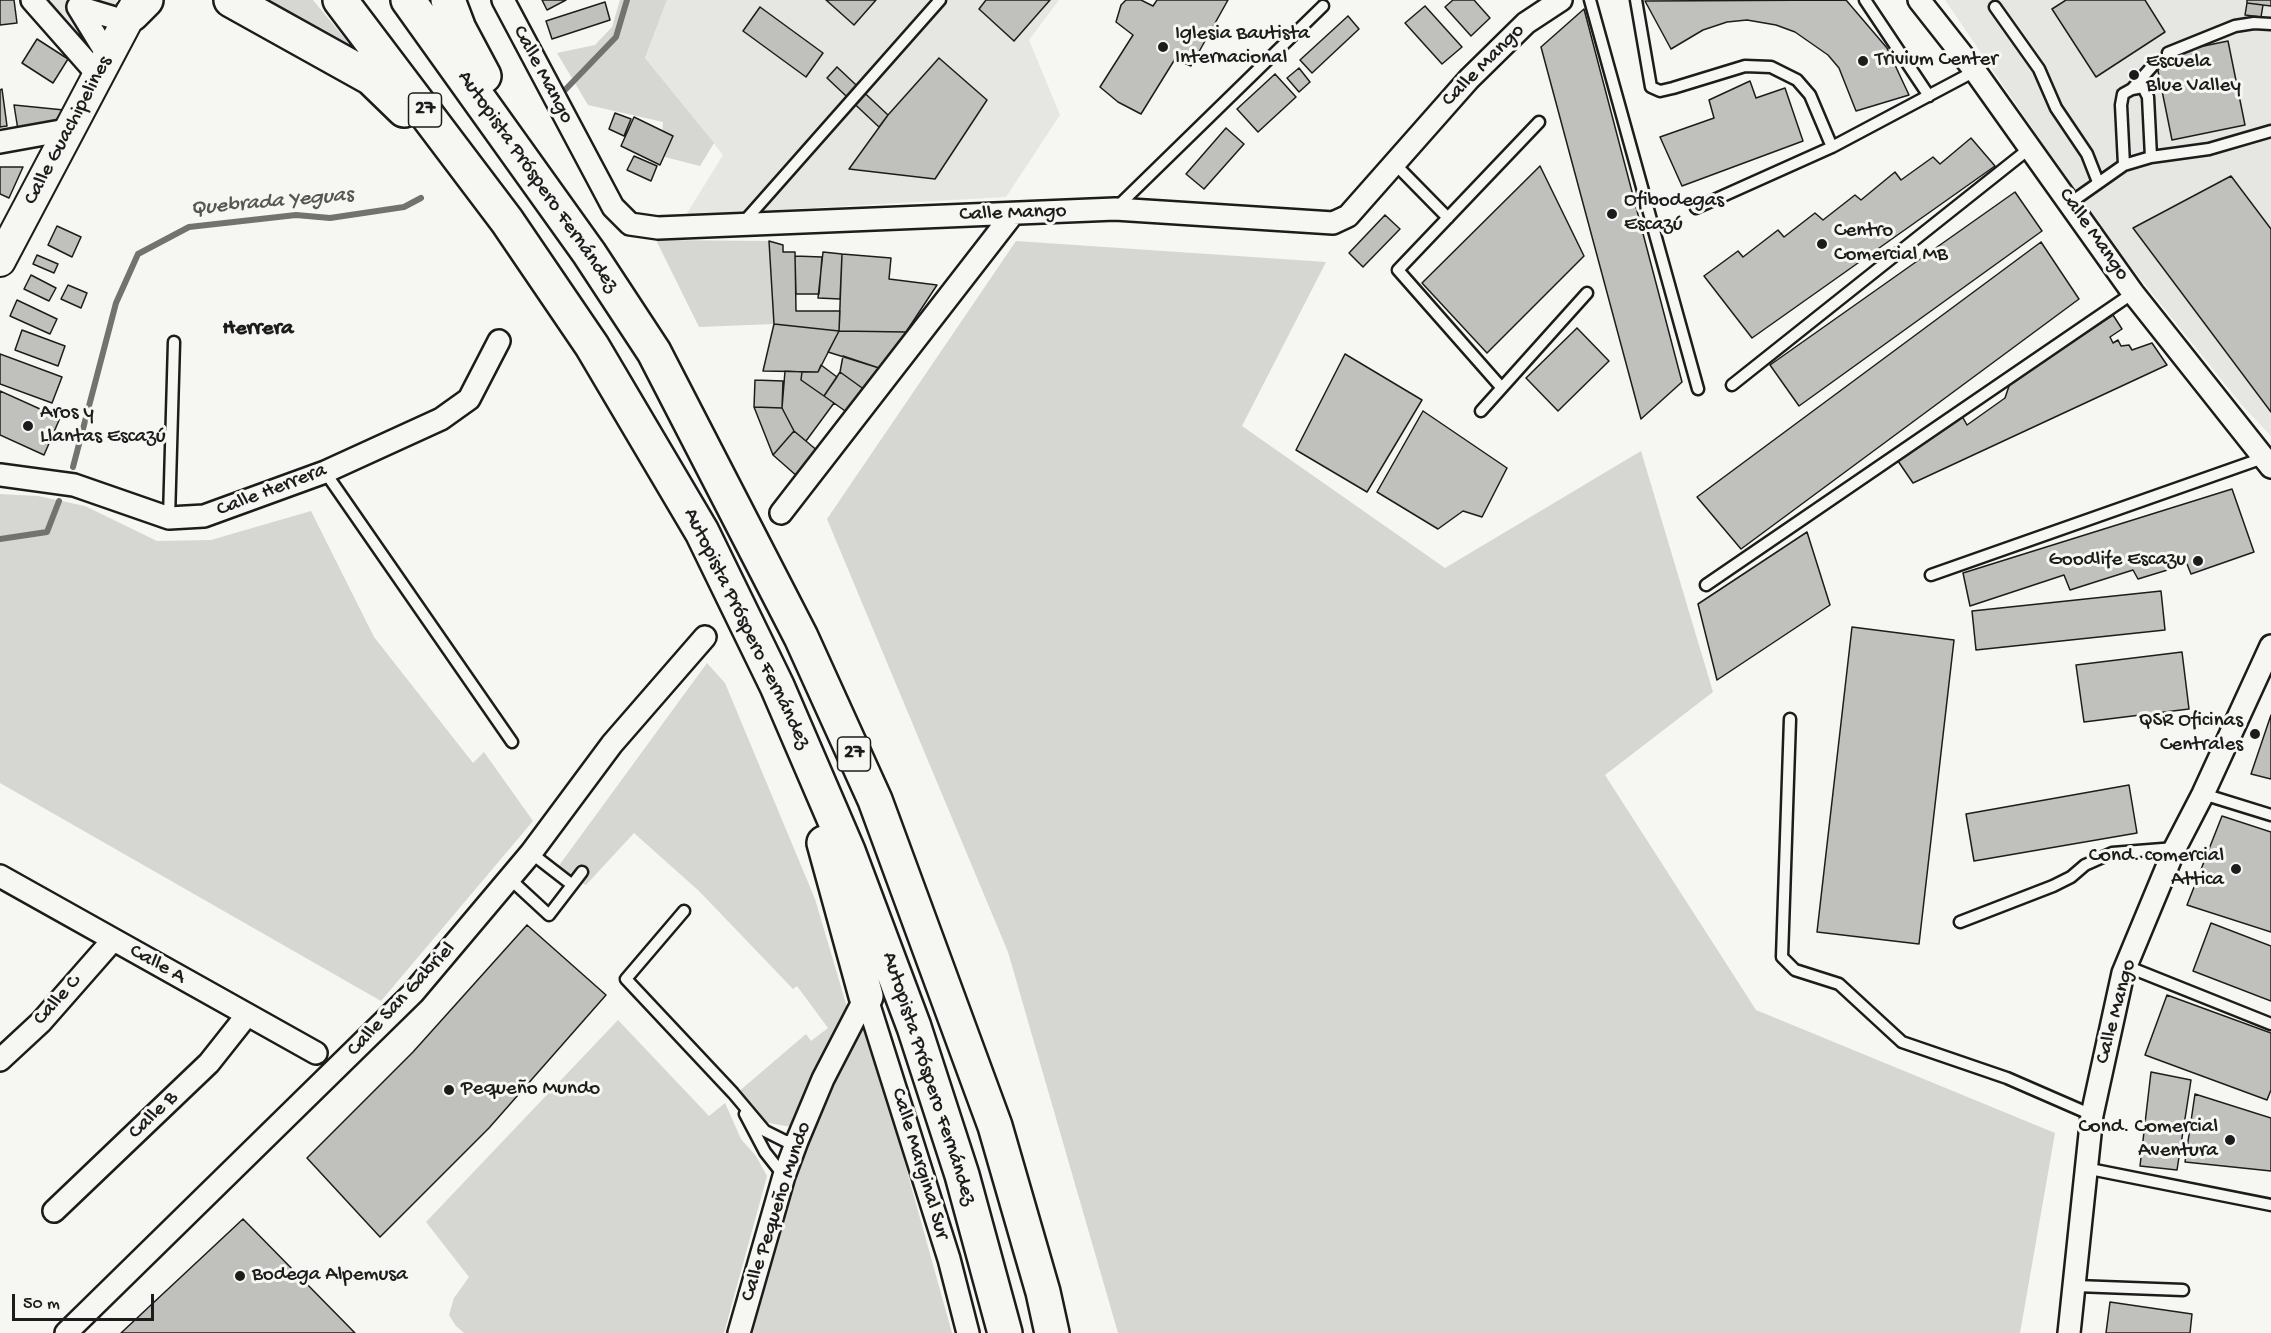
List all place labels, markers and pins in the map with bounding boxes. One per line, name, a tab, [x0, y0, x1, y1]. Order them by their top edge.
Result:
place label: Iglesia Bautista Internacional	[1175, 22, 1310, 72]
marker: Iglesia Bautista Internacional	[1156, 40, 1170, 54]
place label: Trivium Center	[1875, 48, 1998, 74]
place label: Escuela Blue Valley	[2146, 50, 2241, 100]
marker: Trivium Center	[1856, 54, 1870, 68]
marker: Escuela Blue Valley	[2127, 68, 2141, 82]
place label: Ofibodegas Escazú	[1624, 189, 1724, 239]
marker: Ofibodegas Escazú	[1605, 207, 1619, 221]
place label: Centro Comercial MB	[1834, 219, 1948, 269]
marker: Centro Comercial MB	[1815, 237, 1829, 251]
place label: Aros y Llantas Escazú	[40, 401, 166, 451]
marker: Aros y Llantas Escazú	[21, 419, 35, 433]
place label: Goodlife Escazu	[2049, 548, 2186, 574]
marker: Goodlife Escazu	[2191, 554, 2205, 568]
place label: QSR Oficinas Centrales	[2138, 709, 2243, 759]
marker: QSR Oficinas Centrales	[2248, 727, 2262, 741]
place label: Cond. comercial Attica	[2089, 844, 2224, 894]
marker: Cond. comercial Attica	[2229, 862, 2243, 876]
place label: Pequeño Mundo	[461, 1077, 600, 1103]
marker: Pequeño Mundo	[442, 1083, 456, 1097]
place label: Cond. Comercial Aventura	[2078, 1115, 2218, 1165]
marker: Cond. Comercial Aventura	[2223, 1133, 2237, 1147]
place label: Bodega Alpemusa	[252, 1263, 408, 1289]
marker: Bodega Alpemusa	[233, 1269, 247, 1283]

